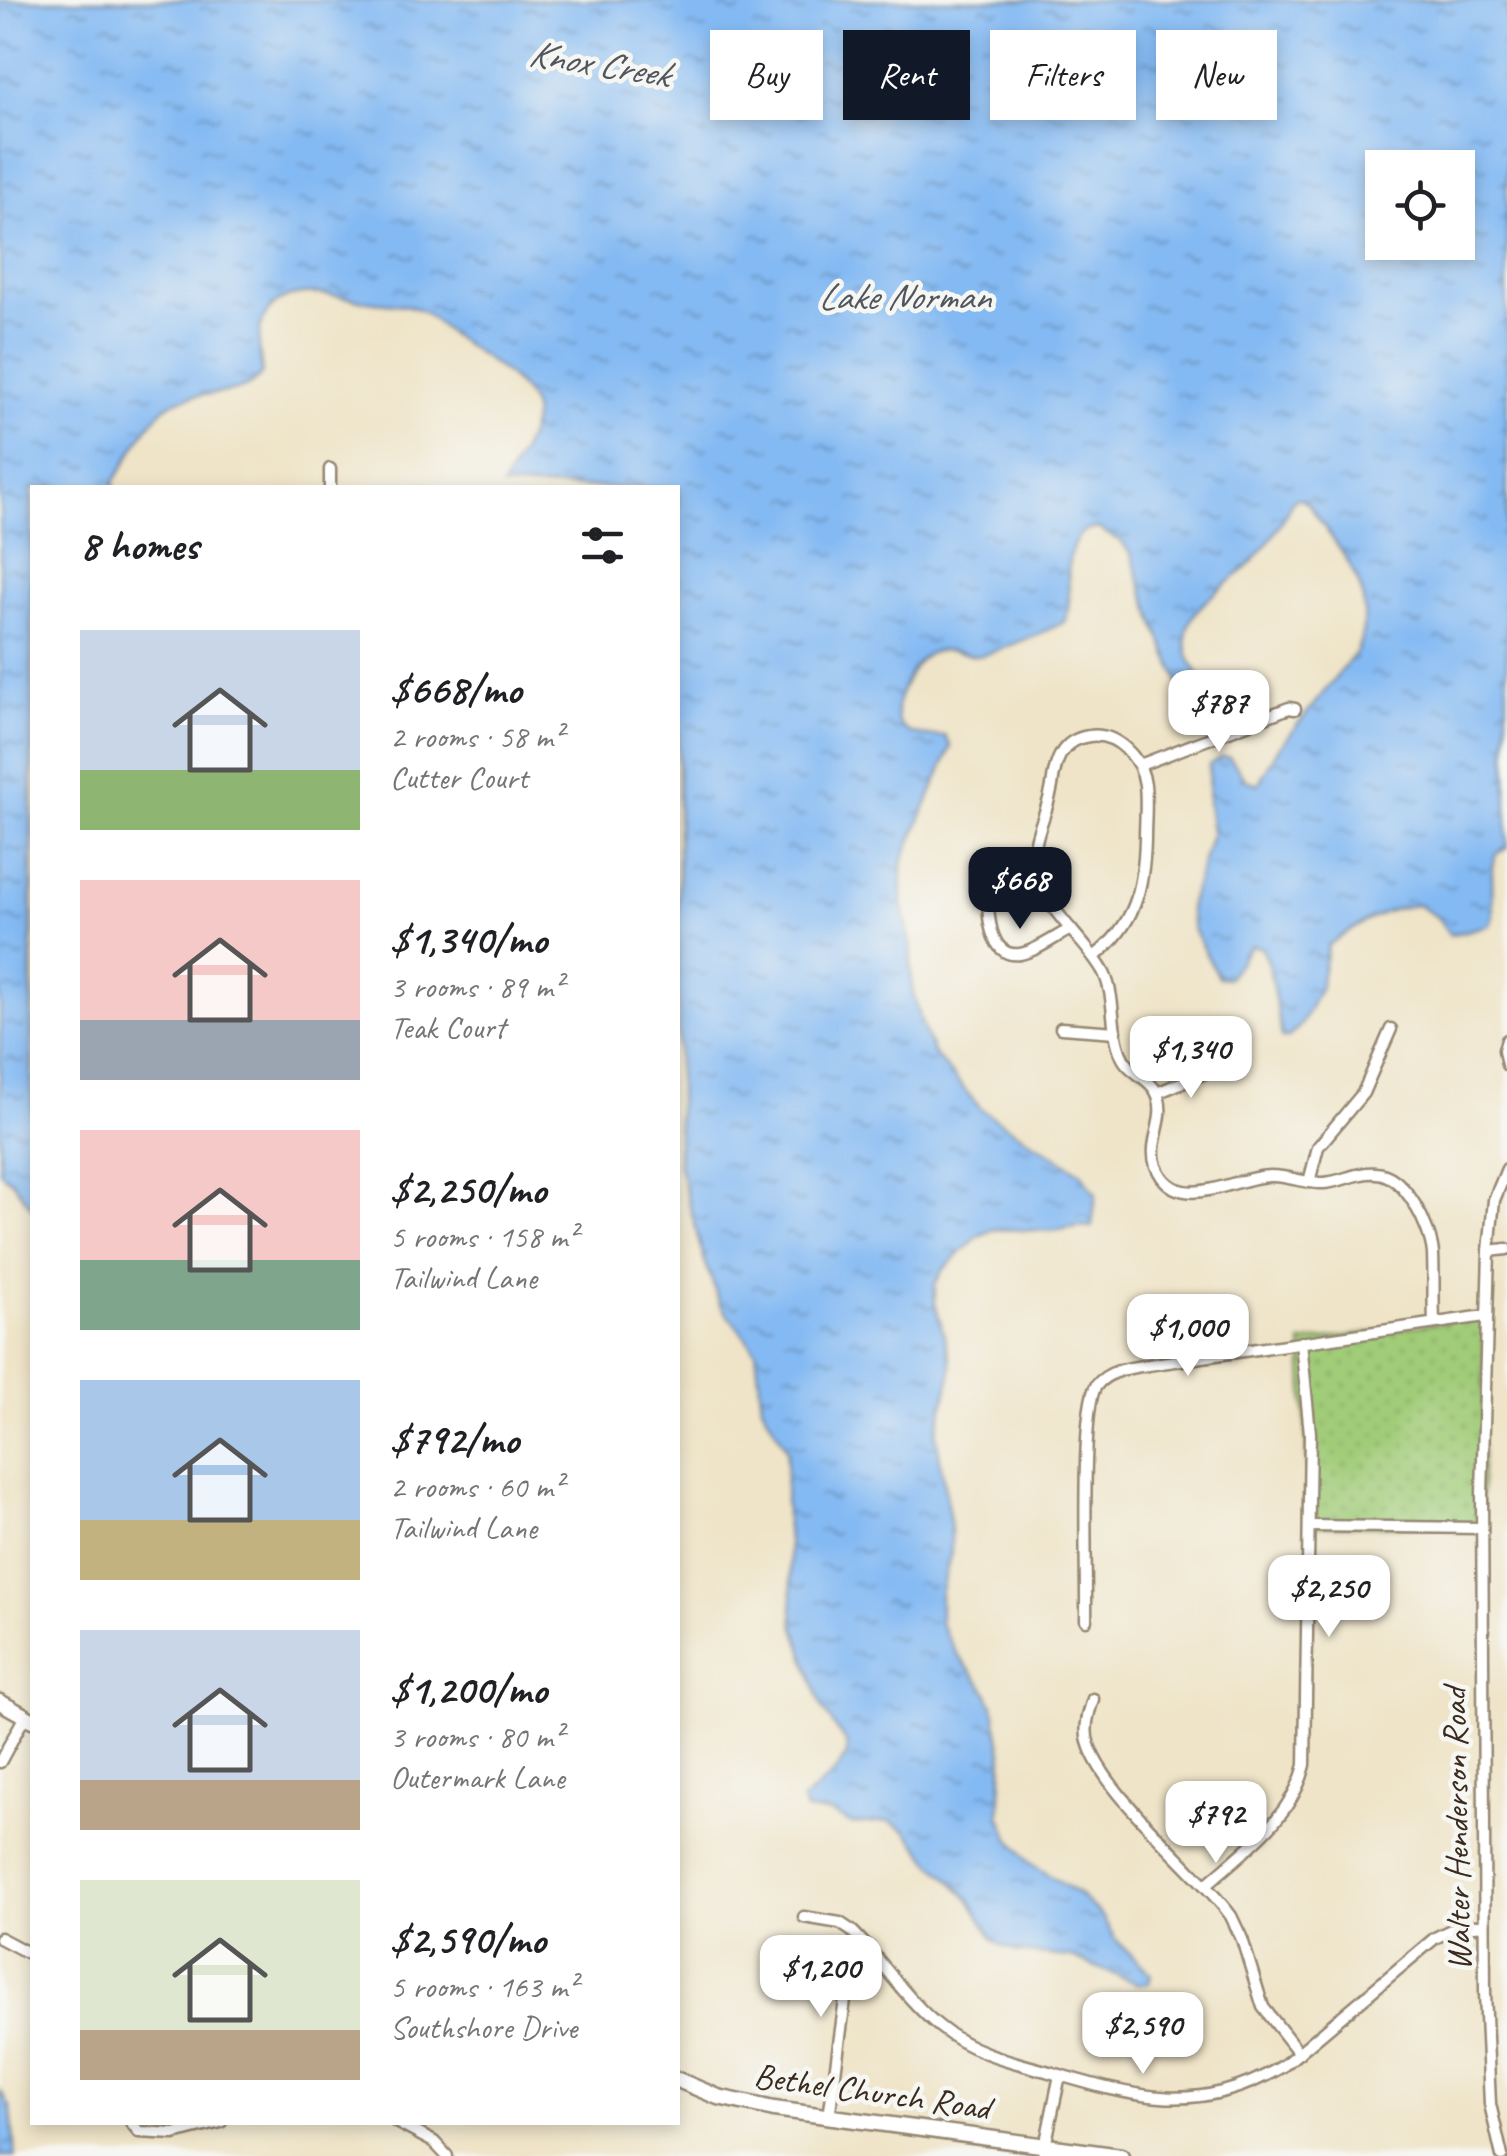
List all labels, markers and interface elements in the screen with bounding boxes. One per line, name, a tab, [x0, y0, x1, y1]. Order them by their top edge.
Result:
water label: Knox Creek	[526, 29, 678, 99]
chip: Buy	[710, 30, 823, 120]
chip: Rent	[843, 30, 970, 120]
chip: Filters	[990, 30, 1136, 120]
chip: New	[1156, 30, 1277, 120]
map controls	[1365, 150, 1475, 260]
button: locate	[1365, 150, 1475, 260]
water label: Lake Norman	[818, 273, 993, 320]
icon: filters	[575, 518, 630, 573]
text: 8 homes	[80, 519, 199, 572]
text: $668/mo	[390, 663, 521, 716]
icon: home	[160, 670, 280, 790]
pin: $787	[1160, 670, 1278, 755]
text: $787	[1190, 682, 1248, 723]
text: 2 rooms · 58 m²	[390, 716, 563, 757]
text: Cutter Court	[390, 757, 528, 798]
pin: $668	[961, 847, 1079, 932]
text: $668	[991, 859, 1049, 900]
text: $1,340/mo	[390, 913, 547, 966]
icon: home	[160, 920, 280, 1040]
text: 3 rooms · 89 m²	[390, 966, 563, 1007]
text: Teak Court	[390, 1007, 505, 1048]
pin: $1,340	[1110, 1016, 1272, 1101]
text: $1,340	[1152, 1028, 1230, 1069]
text: $2,250/mo	[390, 1163, 546, 1216]
icon: home	[160, 1170, 280, 1290]
text: 5 rooms · 158 m²	[390, 1216, 577, 1257]
text: Tailwind Lane	[390, 1257, 537, 1298]
pin: $1,000	[1107, 1294, 1269, 1379]
text: $1,000	[1149, 1306, 1227, 1347]
text: $792/mo	[390, 1413, 519, 1466]
icon: home	[160, 1420, 280, 1540]
text: 2 rooms · 60 m²	[390, 1466, 563, 1507]
text: Tailwind Lane	[390, 1507, 537, 1548]
pin: $2,250	[1248, 1555, 1410, 1640]
text: $2,250	[1290, 1567, 1368, 1608]
text: $1,200/mo	[390, 1663, 547, 1716]
icon: home	[160, 1670, 280, 1790]
street label: Walter Henderson Road	[1431, 1682, 1481, 1971]
text: 3 rooms · 80 m²	[390, 1716, 563, 1757]
text: Outermark Lane	[390, 1757, 565, 1798]
pin: $792	[1157, 1781, 1275, 1866]
text: $792	[1187, 1793, 1245, 1834]
text: $2,590/mo	[390, 1913, 545, 1966]
icon: home	[160, 1920, 280, 2040]
pin: $1,200	[740, 1935, 902, 2020]
text: $1,200	[782, 1947, 860, 1988]
text: 5 rooms · 163 m²	[390, 1966, 577, 2007]
pin: $2,590	[1062, 1992, 1224, 2077]
text: $2,590	[1104, 2004, 1182, 2045]
text: Southshore Drive	[390, 2007, 577, 2048]
street label: Bethel Church Road	[751, 2053, 998, 2131]

